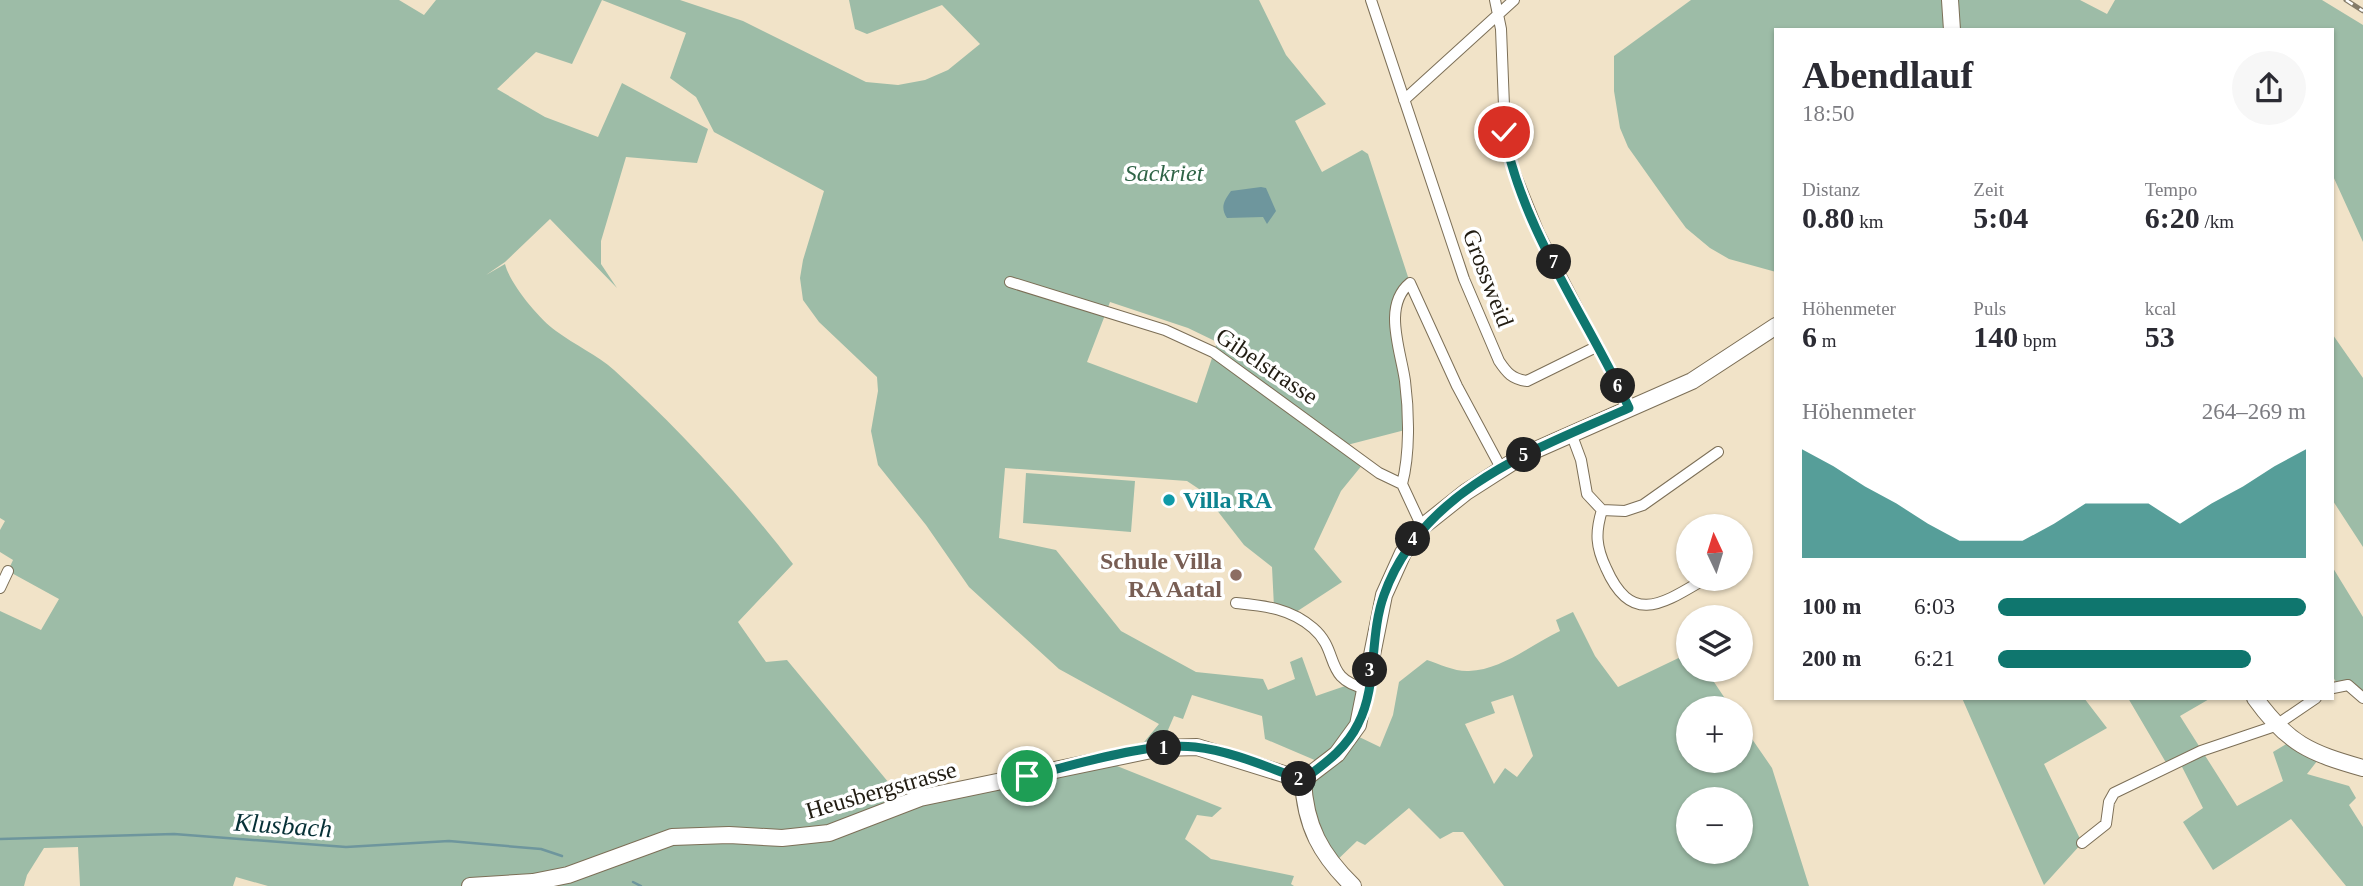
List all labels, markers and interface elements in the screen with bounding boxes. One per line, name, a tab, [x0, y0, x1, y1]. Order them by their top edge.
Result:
button: share	[2232, 51, 2306, 125]
text: Abendlauf	[1802, 54, 1973, 96]
text: 18:50	[1802, 101, 1854, 126]
pin	[1474, 102, 1534, 162]
icon: check	[1485, 113, 1523, 151]
park label: Sackriet	[1125, 160, 1205, 186]
text: Distanz	[1802, 179, 1860, 200]
text: Zeit	[1973, 179, 2004, 200]
text: Tempo	[2145, 179, 2197, 200]
text: 0.80	[1802, 201, 1855, 234]
text: 5:04	[1973, 201, 2028, 234]
text: 6:20	[2145, 201, 2200, 234]
text: km	[1855, 211, 1884, 232]
text: /km	[2200, 211, 2234, 232]
street label: Grossweid	[1457, 225, 1519, 331]
pin: 7	[1536, 244, 1572, 280]
text: 7	[1549, 251, 1558, 272]
text: Höhenmeter	[1802, 298, 1896, 319]
text: Puls	[1973, 298, 2006, 319]
text: kcal	[2145, 298, 2176, 319]
text: 6	[1802, 320, 1817, 353]
text: 140	[1973, 320, 2018, 353]
text: 53	[2145, 320, 2175, 353]
street label: Gibelstrasse	[1211, 322, 1323, 410]
text: m	[1817, 330, 1837, 351]
text: bpm	[2018, 330, 2057, 351]
pin: 6	[1600, 368, 1636, 404]
text: 6	[1613, 375, 1622, 396]
text: Höhenmeter	[1802, 399, 1916, 424]
text: 264–269 m	[2202, 399, 2306, 424]
pin: 5	[1506, 438, 1542, 472]
text: 5	[1519, 444, 1528, 465]
place label: Villa RA	[1183, 487, 1273, 513]
marker: Villa RA	[1161, 492, 1177, 508]
north arrow	[1676, 514, 1754, 592]
map controls	[1676, 514, 1753, 864]
pin: 4	[1396, 522, 1430, 556]
text: 4	[1408, 528, 1417, 549]
place label: Schule Villa RA Aatal	[1100, 548, 1222, 602]
marker: Schule Villa RA Aatal	[1228, 567, 1244, 583]
text: 100 m	[1802, 594, 1861, 619]
text: 6:03	[1914, 594, 1955, 619]
button: layers	[1676, 605, 1753, 682]
text: 200 m	[1802, 646, 1861, 671]
text: 6:21	[1914, 646, 1955, 671]
pin: 3	[1352, 652, 1388, 688]
text: 3	[1365, 659, 1374, 680]
button: +	[1676, 696, 1753, 773]
pin: 1	[1146, 730, 1182, 766]
text: 1	[1159, 737, 1168, 758]
pin	[997, 746, 1057, 806]
street label: Heusbergstrasse	[803, 756, 959, 824]
icon: arrive	[1008, 757, 1046, 795]
pin: 2	[1282, 762, 1316, 796]
text: 2	[1294, 768, 1303, 789]
button: −	[1676, 787, 1753, 864]
water label: Klusbach	[232, 808, 333, 843]

